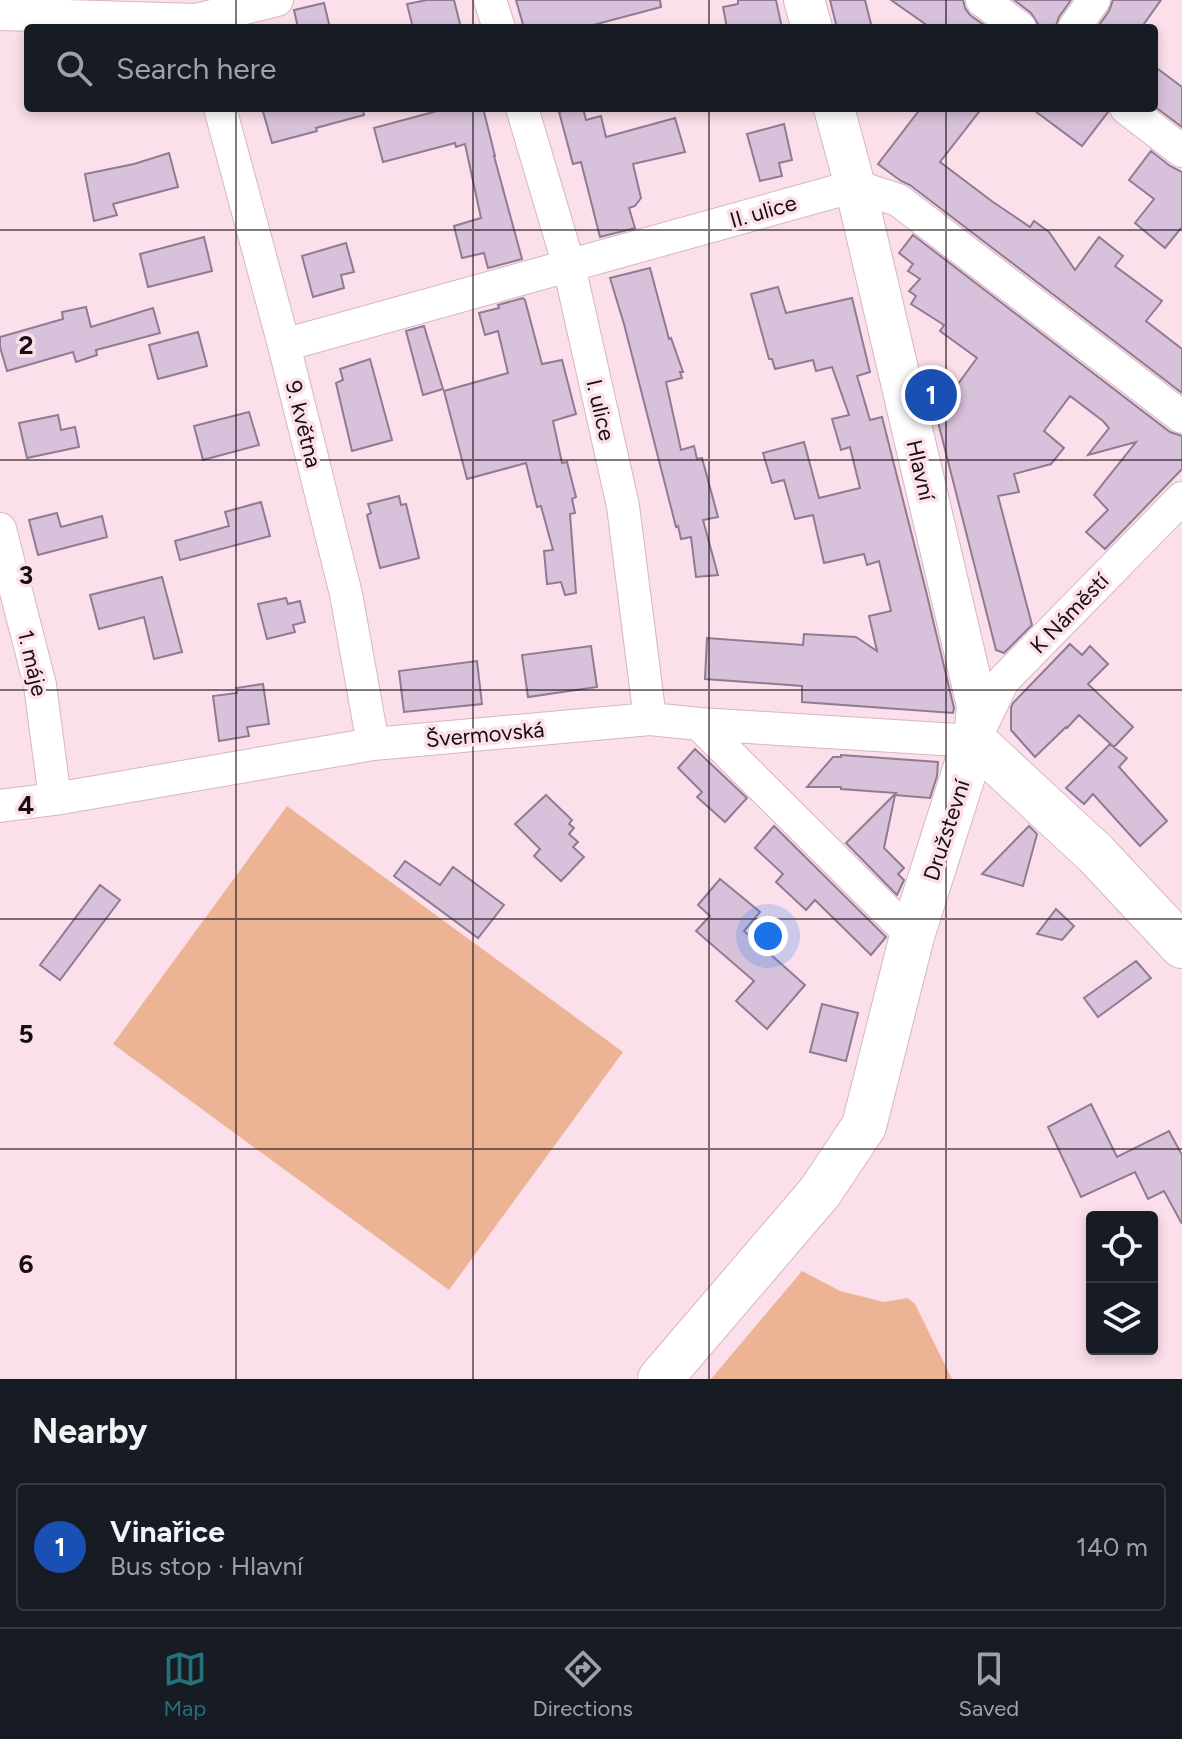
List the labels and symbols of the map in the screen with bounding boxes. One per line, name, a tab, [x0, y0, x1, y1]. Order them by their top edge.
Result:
street label: II. ulice	[727, 189, 800, 234]
text: 2	[18, 329, 34, 361]
pin: 1	[905, 365, 957, 425]
street label: I. ulice	[580, 377, 621, 443]
street label: 9. května	[280, 378, 327, 470]
street label: Hlavní	[900, 437, 941, 504]
text: 3	[19, 559, 33, 591]
street label: K Náměstí	[1024, 567, 1115, 659]
street label: 1. máje	[12, 627, 53, 699]
street label: Švermovská	[425, 716, 545, 753]
street label: Družstevní	[917, 775, 976, 884]
text: 4	[18, 789, 34, 821]
your location	[748, 916, 788, 956]
text: 5	[18, 1018, 34, 1050]
text: 6	[18, 1248, 34, 1280]

